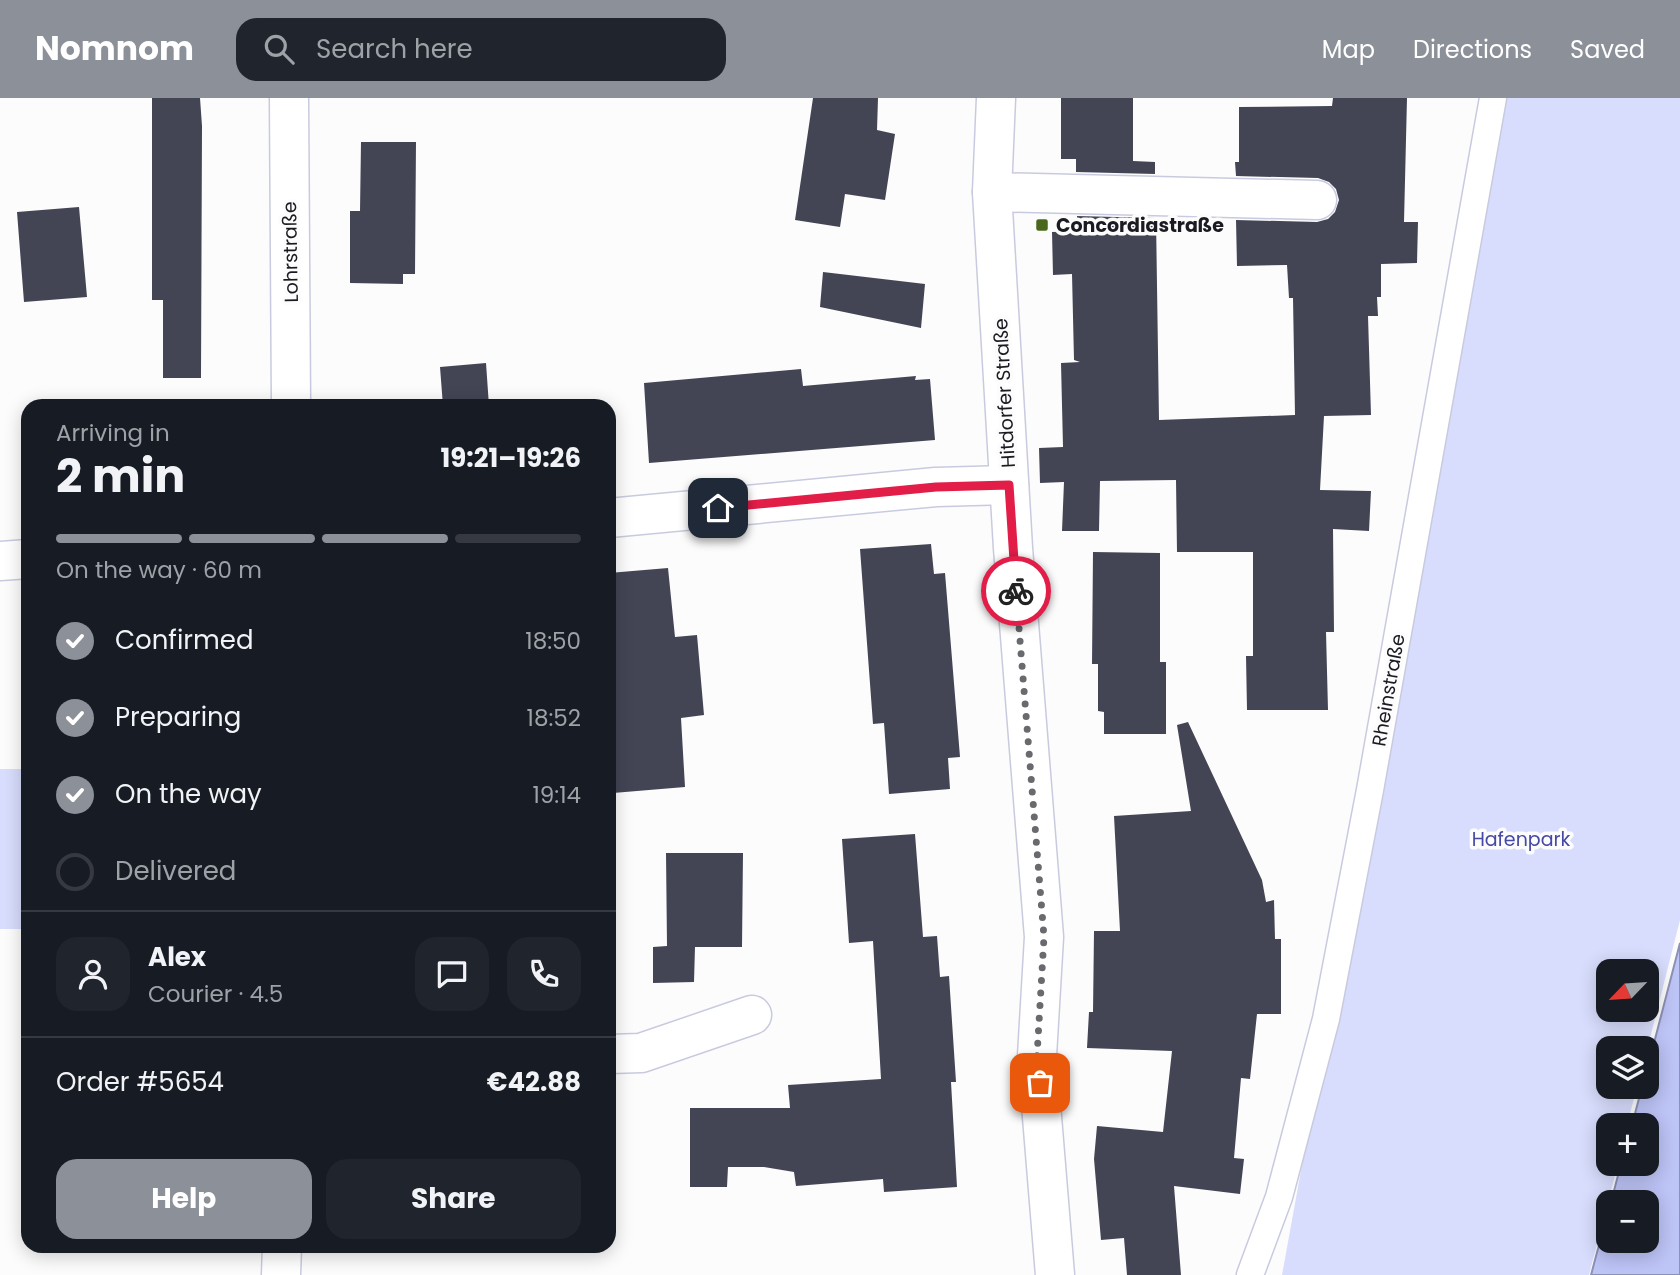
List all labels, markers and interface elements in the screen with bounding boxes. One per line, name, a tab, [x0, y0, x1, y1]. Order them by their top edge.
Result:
search box	[236, 18, 726, 81]
text: Nomnom	[35, 25, 194, 72]
icon: search	[260, 30, 298, 68]
text: Search here	[316, 31, 473, 67]
text: Map	[1322, 33, 1375, 66]
text: Directions	[1413, 33, 1532, 66]
text: Saved	[1570, 33, 1645, 66]
street label: Lohrstraße	[276, 201, 305, 303]
place label: Concordiastraße	[1056, 212, 1224, 239]
marker: Concordiastraße	[1034, 217, 1050, 233]
street label: Hitdorfer Straße	[987, 317, 1022, 468]
text: Arriving in	[56, 417, 170, 449]
text: 19:21–19:26	[441, 440, 581, 476]
text: 2 min	[56, 444, 185, 508]
pin	[688, 478, 748, 538]
icon: home	[699, 489, 737, 527]
text: On the way · 60 m	[56, 554, 262, 586]
courier	[981, 556, 1051, 626]
icon: bike	[997, 572, 1035, 610]
icon: check	[56, 622, 94, 660]
text: Confirmed	[115, 622, 253, 658]
text: 18:50	[525, 625, 581, 657]
street label: Rheinstraße	[1365, 632, 1412, 748]
icon: check	[56, 699, 94, 737]
text: Preparing	[115, 699, 241, 735]
text: 18:52	[527, 702, 581, 734]
icon: check	[56, 776, 94, 814]
text: On the way	[115, 776, 262, 812]
text: 19:14	[532, 779, 581, 811]
park label: Hafenpark	[1472, 826, 1571, 853]
text: Delivered	[115, 853, 236, 889]
button: person	[56, 937, 130, 1011]
button: chat	[415, 937, 489, 1011]
button: phone	[507, 937, 581, 1011]
text: Alex	[148, 939, 206, 975]
north arrow	[1596, 959, 1659, 1022]
map controls	[1596, 959, 1659, 1253]
text: Courier · 4.5	[148, 978, 283, 1010]
button: layers	[1596, 1036, 1659, 1099]
pin	[1010, 1053, 1070, 1113]
text: Order #5654	[56, 1064, 224, 1100]
text: €42.88	[487, 1064, 581, 1100]
icon: bag	[1021, 1064, 1059, 1102]
button: +	[1596, 1113, 1659, 1176]
button: Help	[56, 1159, 312, 1239]
button: Share	[326, 1159, 581, 1239]
button: −	[1596, 1190, 1659, 1253]

